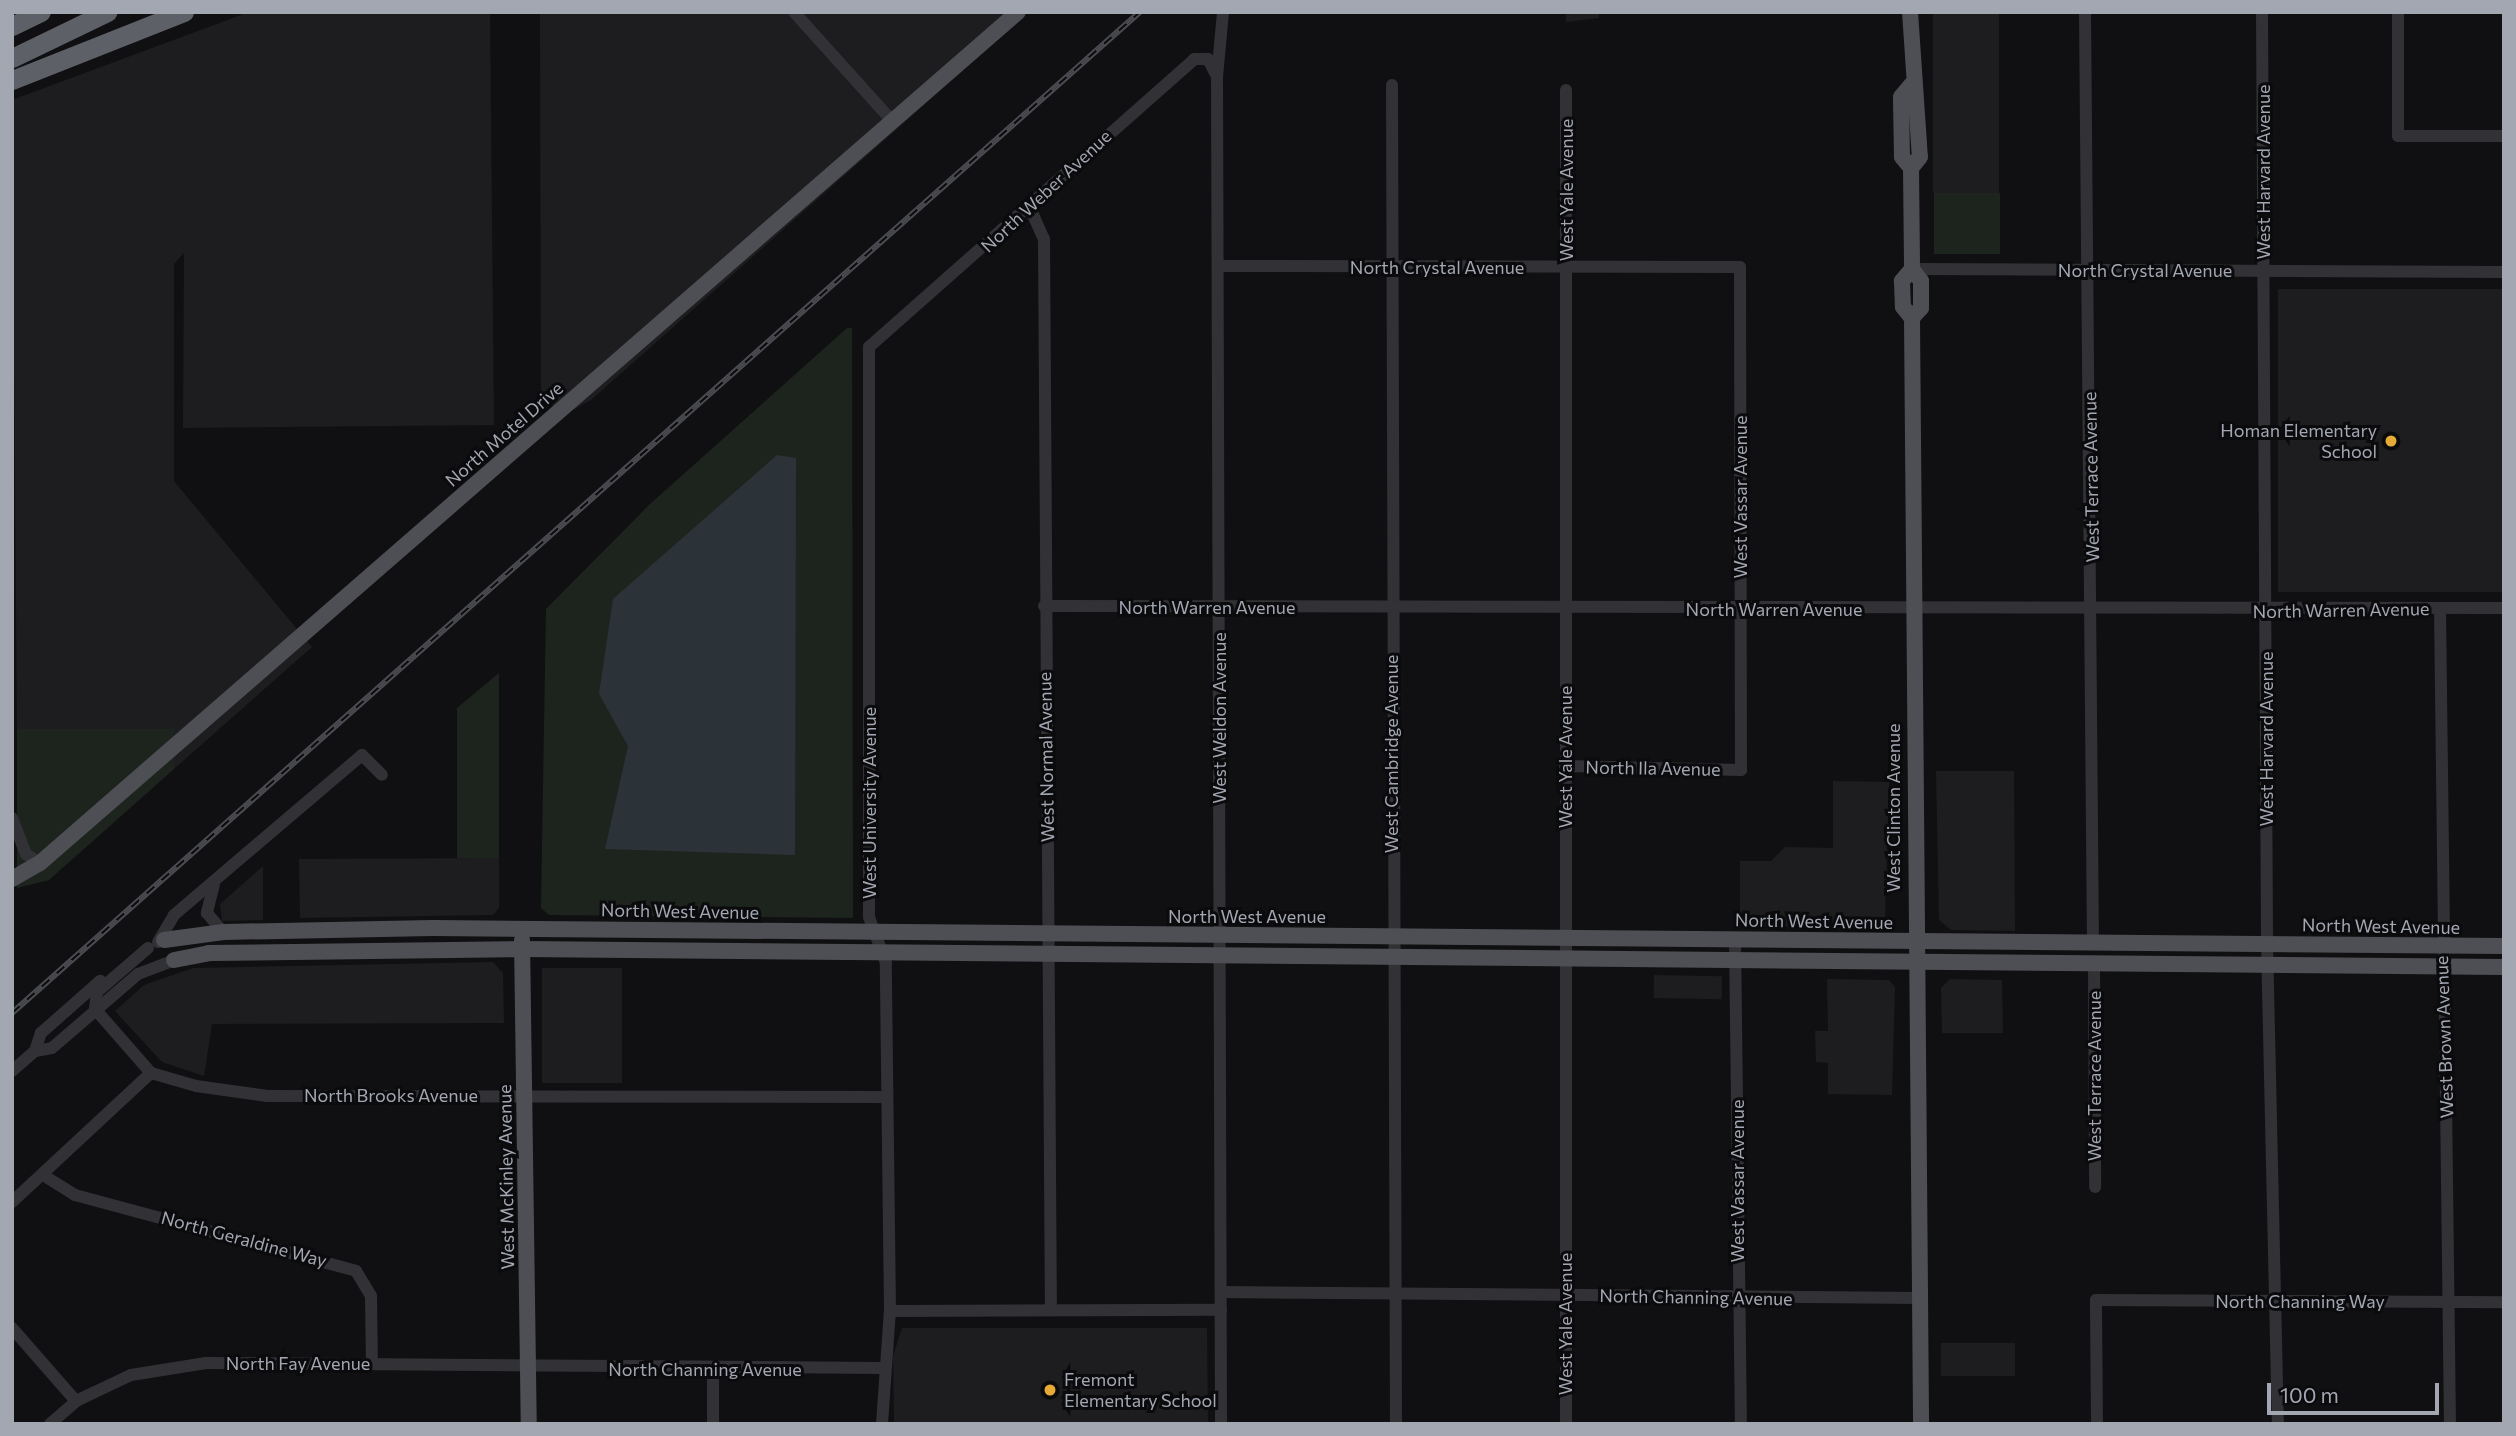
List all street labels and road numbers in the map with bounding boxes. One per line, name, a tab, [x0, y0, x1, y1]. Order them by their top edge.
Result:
street label: West Harvard Avenue	[2252, 85, 2274, 259]
street label: West Yale Avenue	[1555, 119, 1577, 261]
street label: North Weber Avenue	[976, 125, 1116, 257]
street label: North Crystal Avenue	[1350, 256, 1524, 278]
street label: North Crystal Avenue	[2058, 259, 2232, 281]
street label: North Motel Drive	[441, 377, 567, 491]
street label: West Terrace Avenue	[2079, 391, 2103, 563]
street label: West Vassar Avenue	[1729, 416, 1751, 578]
street label: North Warren Avenue	[1119, 596, 1295, 618]
street label: North Warren Avenue	[1686, 598, 1862, 620]
street label: North Warren Avenue	[2252, 598, 2430, 622]
street label: West Weldon Avenue	[1208, 632, 1230, 804]
street label: West Harvard Avenue	[2255, 652, 2277, 826]
street label: West Cambridge Avenue	[1380, 655, 1402, 853]
street label: West Normal Avenue	[1034, 672, 1058, 842]
street label: West Yale Avenue	[1554, 686, 1576, 828]
street label: West University Avenue	[858, 707, 880, 899]
street label: West Clinton Avenue	[1882, 723, 1904, 893]
street label: North Ila Avenue	[1585, 756, 1721, 780]
street label: North West Avenue	[601, 899, 759, 923]
street label: North West Avenue	[1168, 905, 1326, 927]
street label: North West Avenue	[1735, 909, 1893, 933]
street label: North West Avenue	[2302, 914, 2460, 938]
street label: West Brown Avenue	[2430, 955, 2458, 1119]
street label: West Terrace Avenue	[2083, 991, 2105, 1161]
street label: North Brooks Avenue	[304, 1084, 478, 1106]
street label: West McKinley Avenue	[494, 1084, 518, 1270]
street label: West Vassar Avenue	[1726, 1100, 1748, 1262]
street label: North Geraldine Way	[159, 1206, 329, 1272]
street label: West Yale Avenue	[1554, 1253, 1576, 1395]
street label: North Channing Avenue	[1599, 1285, 1793, 1309]
street label: North Channing Way	[2215, 1290, 2385, 1312]
street label: North Fay Avenue	[226, 1352, 370, 1374]
street label: North Channing Avenue	[608, 1358, 802, 1380]

